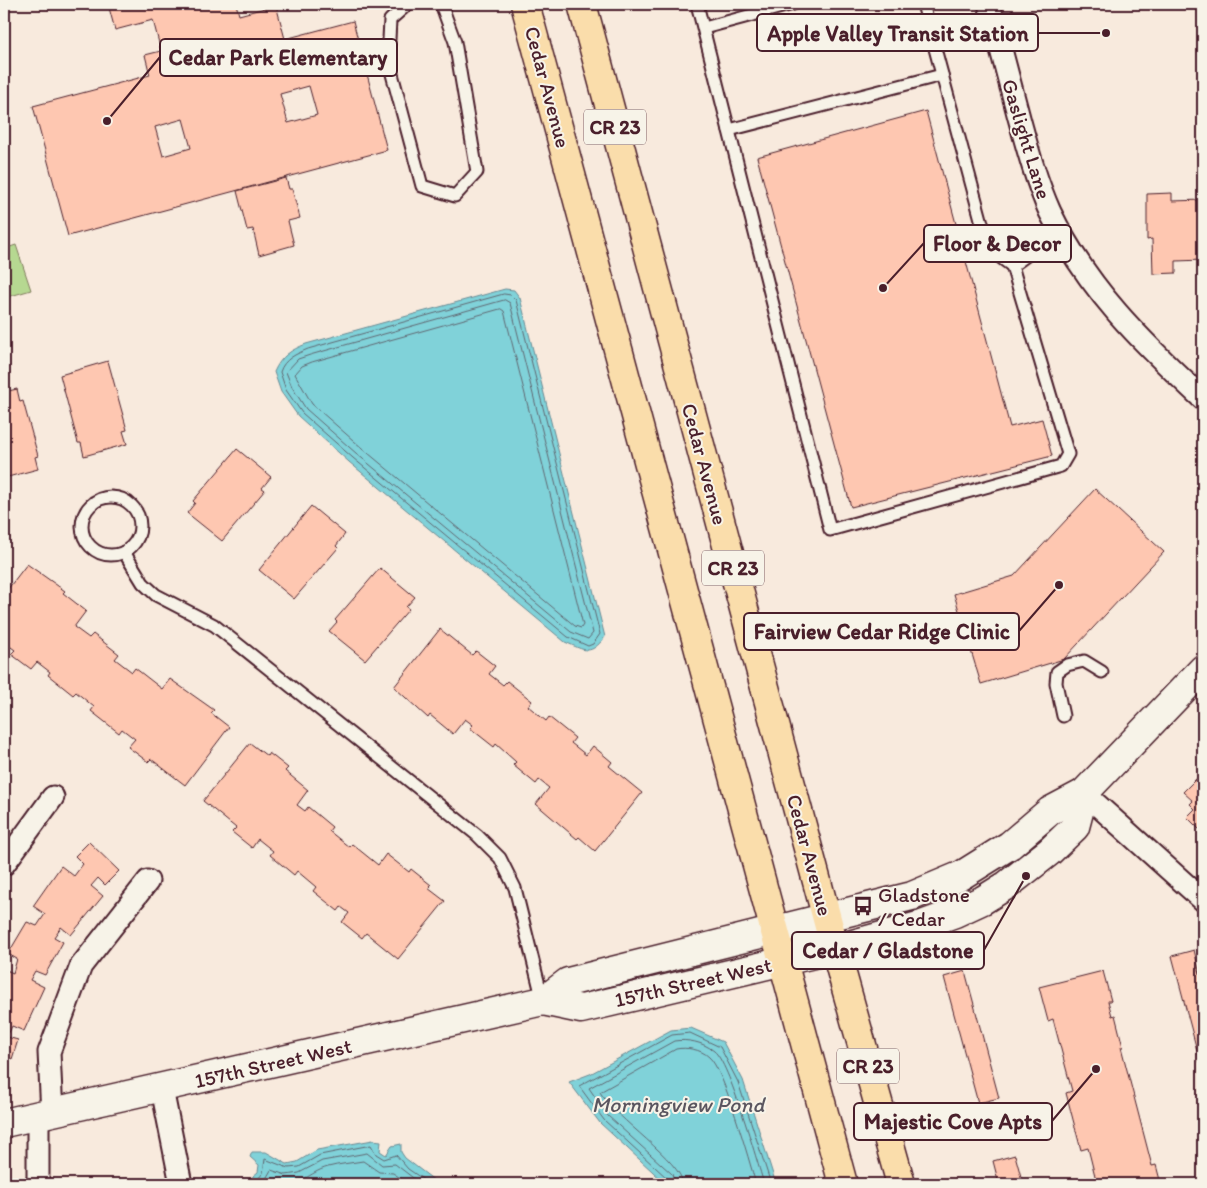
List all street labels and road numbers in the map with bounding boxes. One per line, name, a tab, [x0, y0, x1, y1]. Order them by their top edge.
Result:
street label: Cedar Avenue	[520, 23, 576, 151]
street label: Gaslight Lane	[997, 76, 1057, 202]
road number: CR 23	[584, 110, 646, 144]
street label: Cedar Avenue	[677, 400, 733, 528]
road number: CR 23	[702, 550, 764, 586]
street label: Cedar Avenue	[782, 791, 838, 919]
street label: 157th Street West	[612, 952, 774, 1012]
street label: 157th Street West	[192, 1033, 354, 1093]
road number: CR 23	[837, 1048, 899, 1084]

